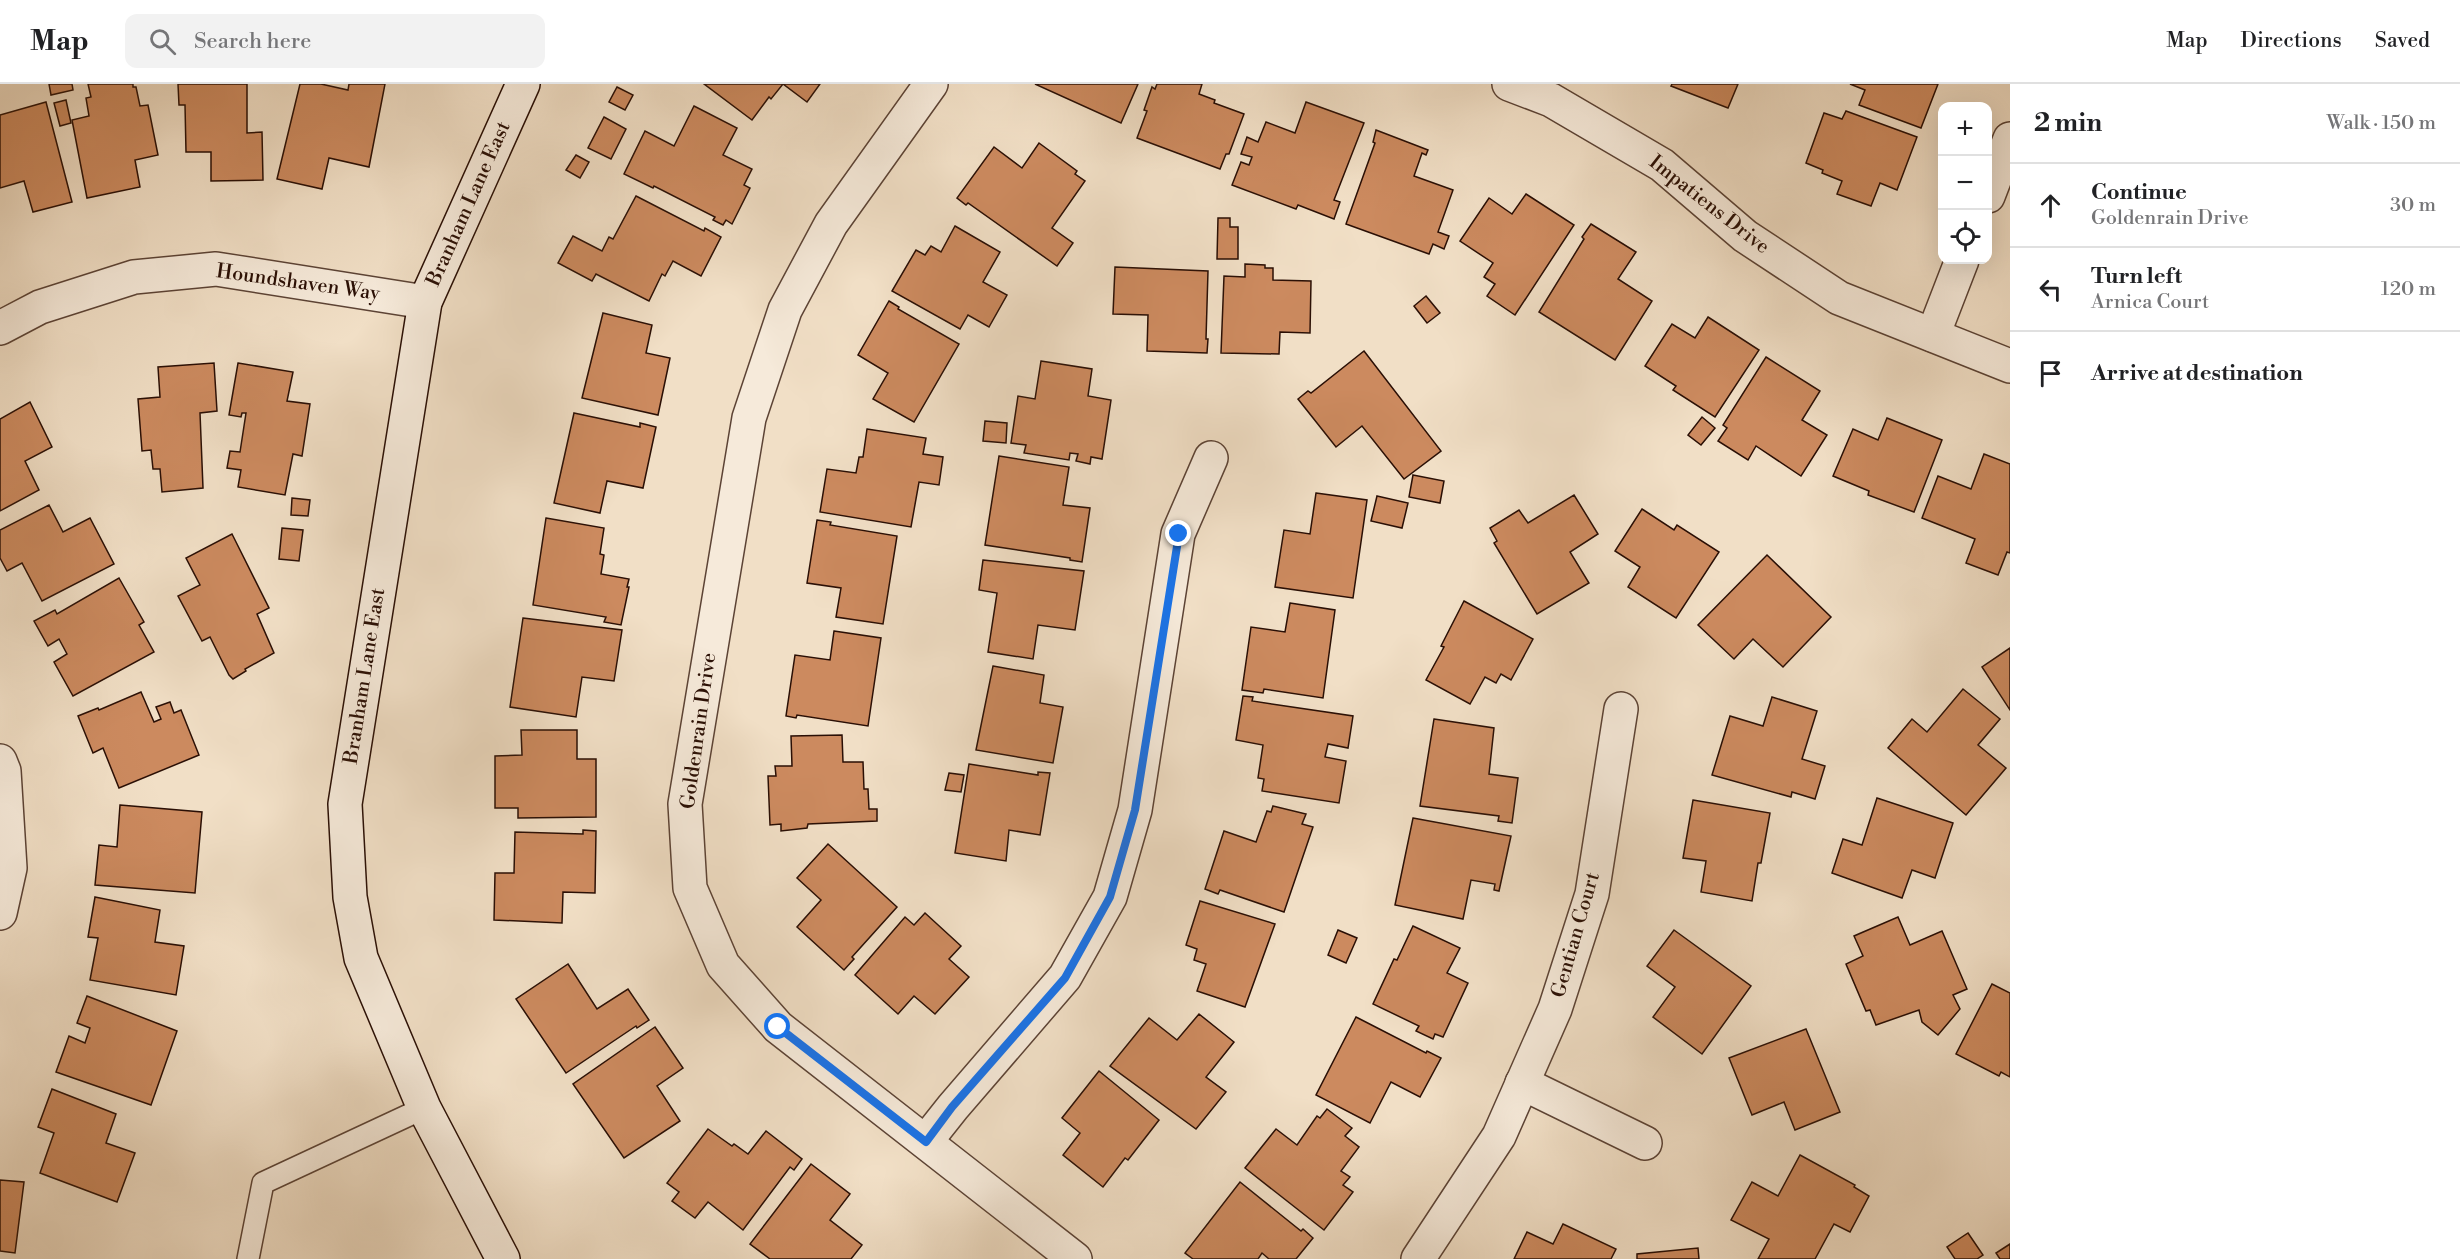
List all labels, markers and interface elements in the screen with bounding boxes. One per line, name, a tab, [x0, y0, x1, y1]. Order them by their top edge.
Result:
search box	[125, 14, 545, 68]
text: Map	[30, 24, 89, 59]
icon: search	[146, 25, 179, 58]
text: Search here	[194, 28, 311, 55]
text: Map	[2166, 28, 2208, 54]
text: Directions	[2241, 28, 2342, 54]
text: Saved	[2375, 28, 2430, 54]
map controls	[1938, 102, 1992, 264]
button: +	[1938, 102, 1992, 156]
text: 2 min	[2034, 107, 2102, 139]
text: Walk · 150 m	[2327, 111, 2436, 136]
street label: Branham Lane East	[421, 118, 517, 291]
street label: Impatiens Drive	[1644, 150, 1774, 260]
button: −	[1938, 156, 1992, 210]
text: Continue	[2091, 179, 2187, 206]
icon: ahead	[2034, 189, 2067, 222]
text: 30 m	[2390, 193, 2436, 218]
text: Goldenrain Drive	[2091, 206, 2249, 231]
button: locate	[1938, 210, 1992, 264]
street label: Houndshaven Way	[215, 259, 382, 307]
text: Turn left	[2091, 263, 2182, 290]
icon: left	[2034, 273, 2067, 306]
text: 120 m	[2381, 277, 2436, 302]
text: Arnica Court	[2091, 290, 2209, 315]
icon: arrive	[2034, 357, 2067, 390]
text: Arrive at destination	[2091, 360, 2303, 387]
route end	[1165, 520, 1191, 546]
street label: Branham Lane East	[339, 586, 391, 767]
street label: Goldenrain Drive	[676, 651, 722, 811]
street label: Gentian Court	[1546, 869, 1606, 1001]
route start	[764, 1013, 790, 1039]

